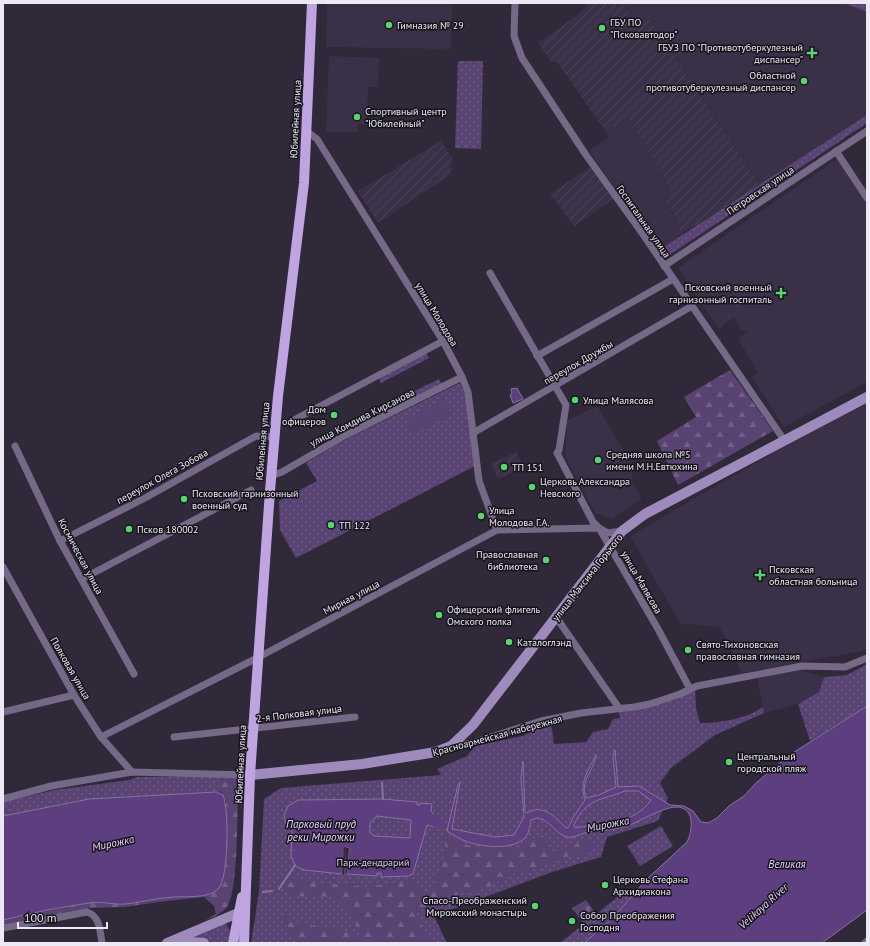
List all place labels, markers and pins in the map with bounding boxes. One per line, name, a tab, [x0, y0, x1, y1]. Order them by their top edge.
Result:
place label: ГБУ ПО "Псковавтодор"	[610, 16, 678, 41]
place label: Гимназия № 29	[397, 19, 464, 32]
marker: Гимназия № 29	[384, 20, 394, 30]
marker: ГБУ ПО "Псковавтодор"	[597, 23, 607, 33]
place label: ГБУЗ ПО "Противотуберкулезный диспансер"	[658, 41, 803, 66]
marker: ГБУЗ ПО "Противотуберкулезный диспансер"	[806, 47, 818, 59]
place label: Областной противотуберкулезный диспансер	[646, 69, 796, 94]
marker: Областной противотуберкулезный диспансер	[799, 76, 809, 86]
place label: Спортивный центр "Юбилейный"	[365, 105, 447, 130]
marker: Спортивный центр "Юбилейный"	[352, 112, 362, 122]
place label: Псковский военный гарнизонный госпиталь	[669, 281, 772, 306]
marker: Псковский военный гарнизонный госпиталь	[775, 287, 787, 299]
place label: Улица Малясова	[583, 394, 654, 407]
marker: Улица Малясова	[570, 395, 580, 405]
place label: Дом офицеров	[282, 403, 326, 428]
marker: Дом офицеров	[329, 410, 339, 420]
place label: Средняя школа №5 имени М.Н.Евтюхина	[606, 448, 698, 473]
marker: Средняя школа №5 имени М.Н.Евтюхина	[593, 455, 603, 465]
place label: ТП 151	[512, 461, 543, 474]
marker: ТП 151	[499, 462, 509, 472]
place label: Церковь Александра Невского	[540, 475, 630, 500]
marker: Церковь Александра Невского	[527, 482, 537, 492]
place label: Псковский гарнизонный военный суд	[192, 487, 299, 512]
marker: Псковский гарнизонный военный суд	[179, 494, 189, 504]
place label: Улица Молодова Г.А.	[489, 504, 550, 529]
marker: Улица Молодова Г.А.	[476, 511, 486, 521]
place label: ТП 122	[339, 519, 370, 532]
marker: ТП 122	[326, 520, 336, 530]
place label: Псков 180002	[137, 523, 199, 536]
marker: Псков 180002	[124, 524, 134, 534]
place label: Православная библиотека	[476, 548, 538, 573]
marker: Православная библиотека	[541, 555, 551, 565]
place label: Псковская областная больница	[769, 563, 857, 588]
marker: Псковская областная больница	[754, 569, 766, 581]
place label: Офицерский флигель Омского полка	[447, 603, 541, 628]
marker: Офицерский флигель Омского полка	[434, 610, 444, 620]
place label: Каталоглэнд	[517, 636, 572, 649]
marker: Каталоглэнд	[504, 637, 514, 647]
place label: Свято-Тихоновская православная гимназия	[696, 638, 800, 663]
marker: Свято-Тихоновская православная гимназия	[683, 645, 693, 655]
place label: Центральный городской пляж	[737, 750, 807, 775]
marker: Центральный городской пляж	[724, 757, 734, 767]
place label: Церковь Стефана Архидиакона	[613, 873, 688, 898]
marker: Церковь Стефана Архидиакона	[600, 880, 610, 890]
place label: Спасо-Преображенский Мирожский монастырь	[422, 894, 527, 919]
marker: Спасо-Преображенский Мирожский монастырь	[530, 901, 540, 911]
place label: Собор Преображения Господня	[580, 909, 675, 934]
marker: Собор Преображения Господня	[567, 916, 577, 926]

